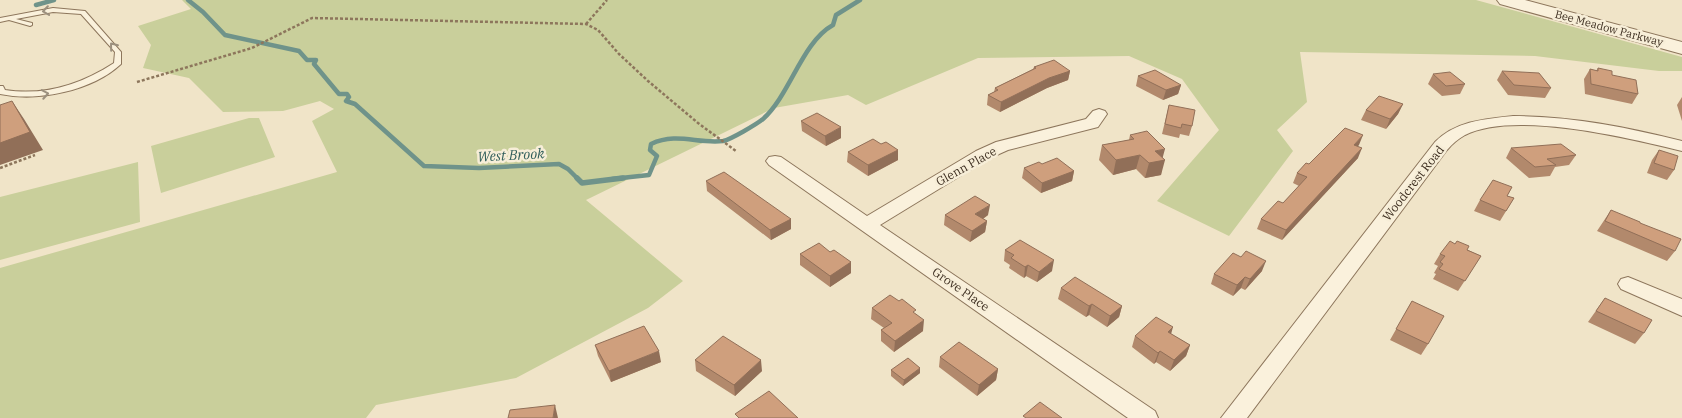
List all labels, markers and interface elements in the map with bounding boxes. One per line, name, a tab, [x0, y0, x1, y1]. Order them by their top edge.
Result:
one-way arrow	[42, 6, 50, 16]
street label: Bee Meadow Parkway	[1553, 7, 1665, 49]
one-way arrow	[110, 43, 118, 52]
one-way arrow	[41, 89, 50, 99]
street label: Woodcrest Road	[1379, 142, 1447, 224]
street label: Glenn Place	[933, 143, 999, 189]
water label: West Brook	[477, 144, 546, 166]
street label: Grove Place	[930, 264, 992, 314]

